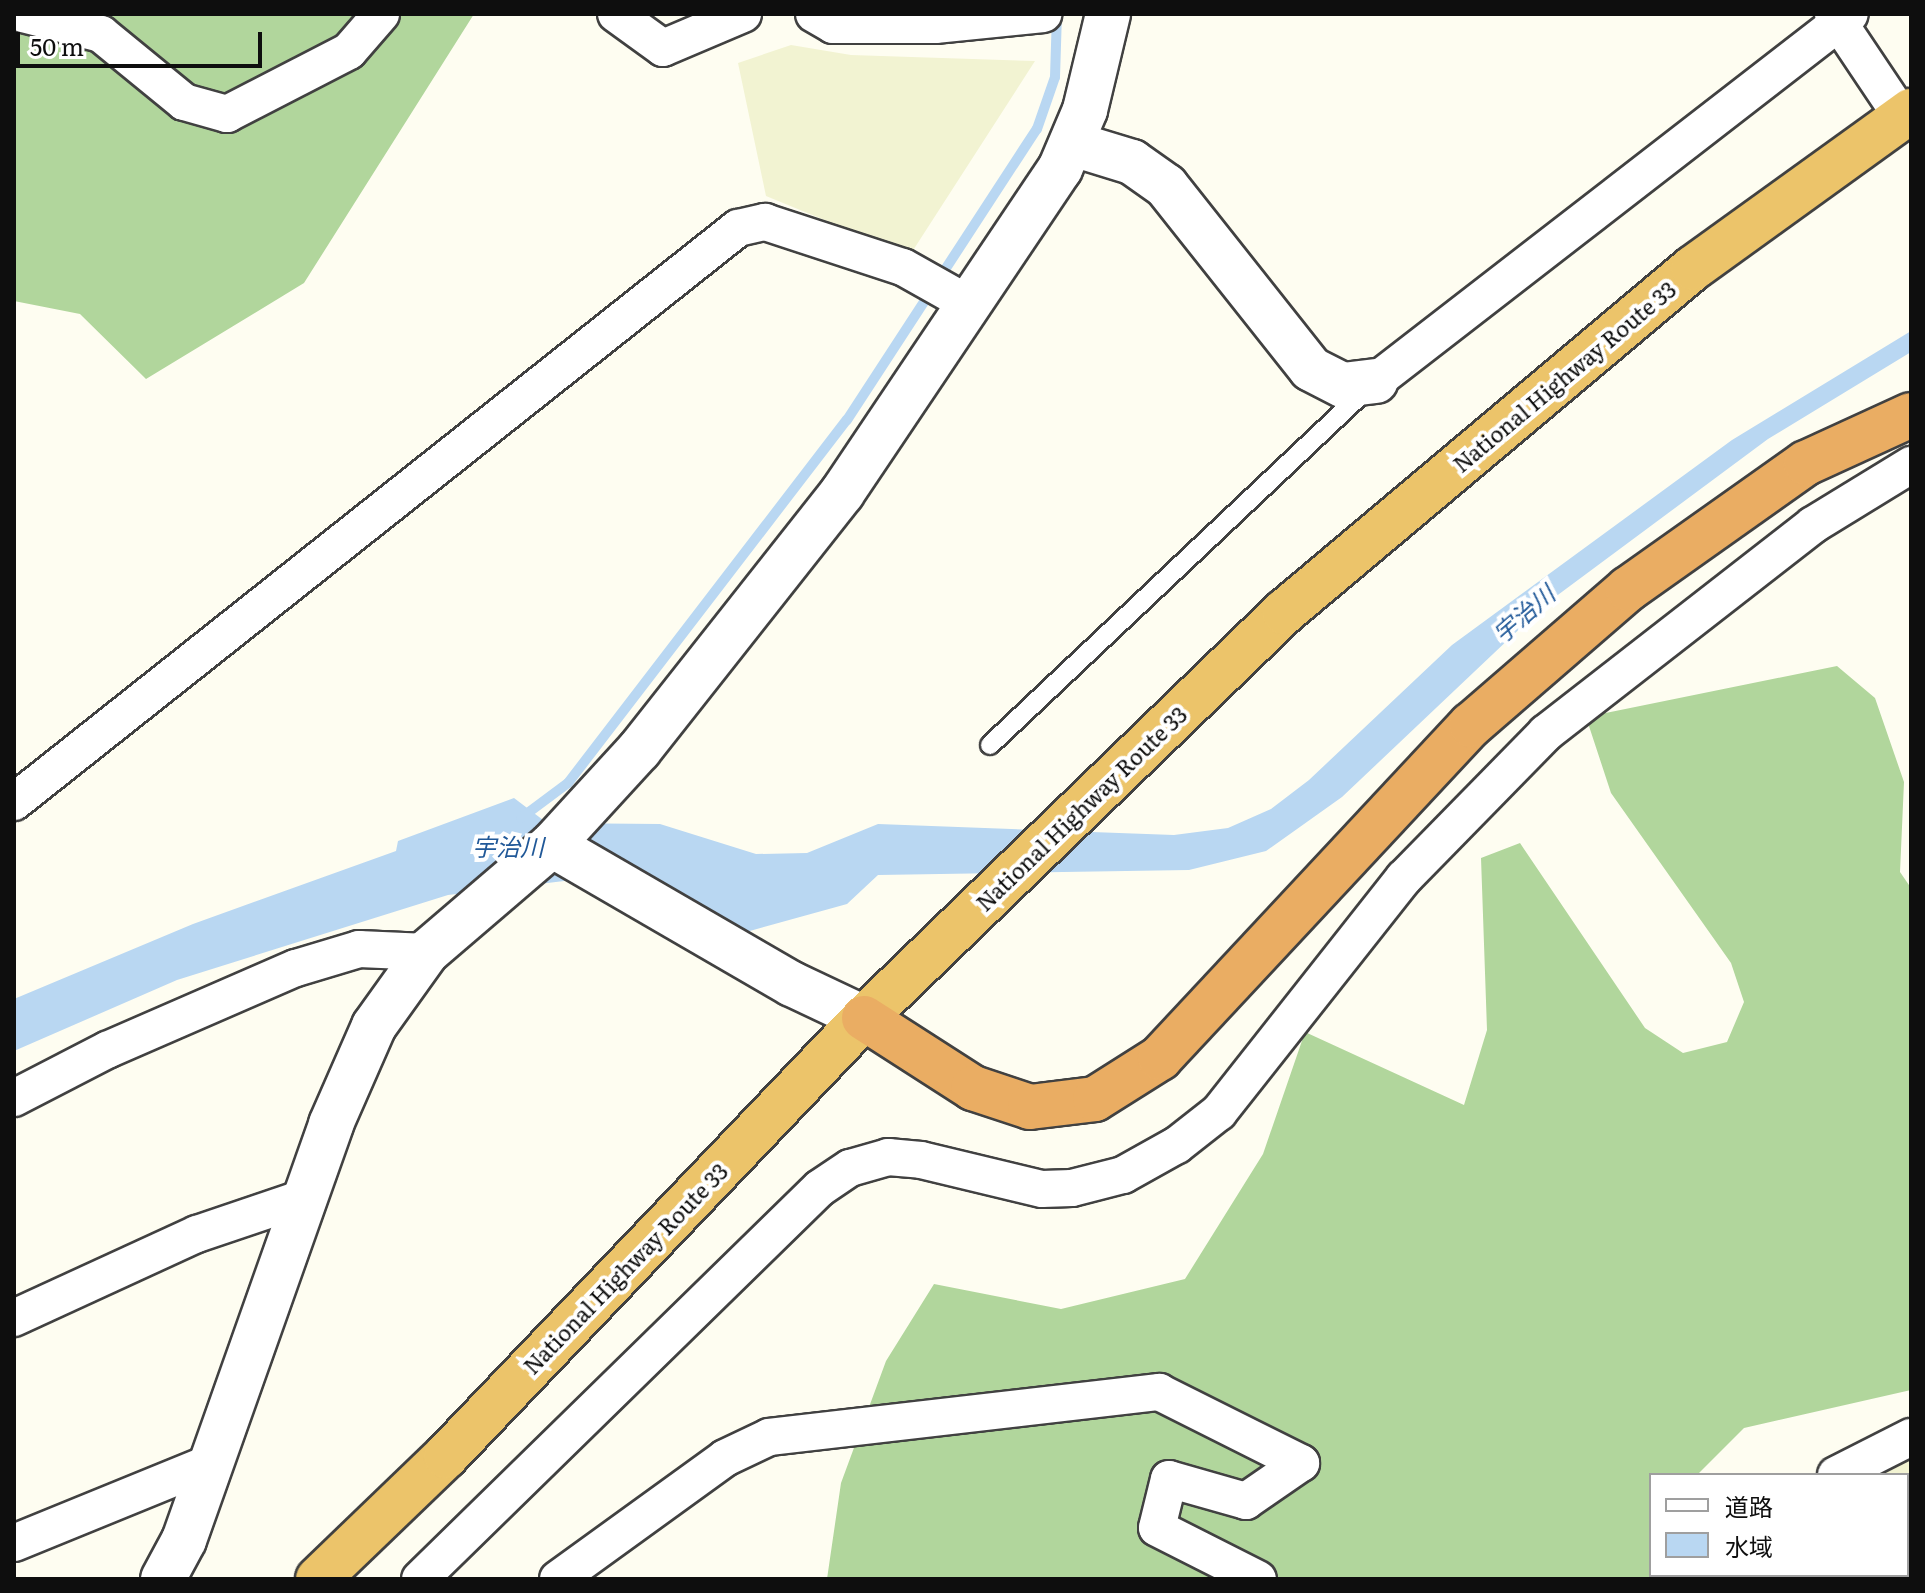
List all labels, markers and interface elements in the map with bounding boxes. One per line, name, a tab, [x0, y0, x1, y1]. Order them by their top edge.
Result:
scale bar	[20, 16, 266, 66]
text: 50 m	[30, 28, 84, 63]
street label: National Highway Route 33	[1447, 275, 1681, 477]
water label: 宇治川	[1486, 579, 1560, 647]
street label: National Highway Route 33	[970, 700, 1192, 916]
water label: 宇治川	[472, 832, 544, 860]
street label: National Highway Route 33	[517, 1157, 733, 1379]
legend	[1649, 1473, 1909, 1577]
text: 道路	[1725, 1488, 1773, 1523]
text: 水域	[1725, 1528, 1773, 1563]

